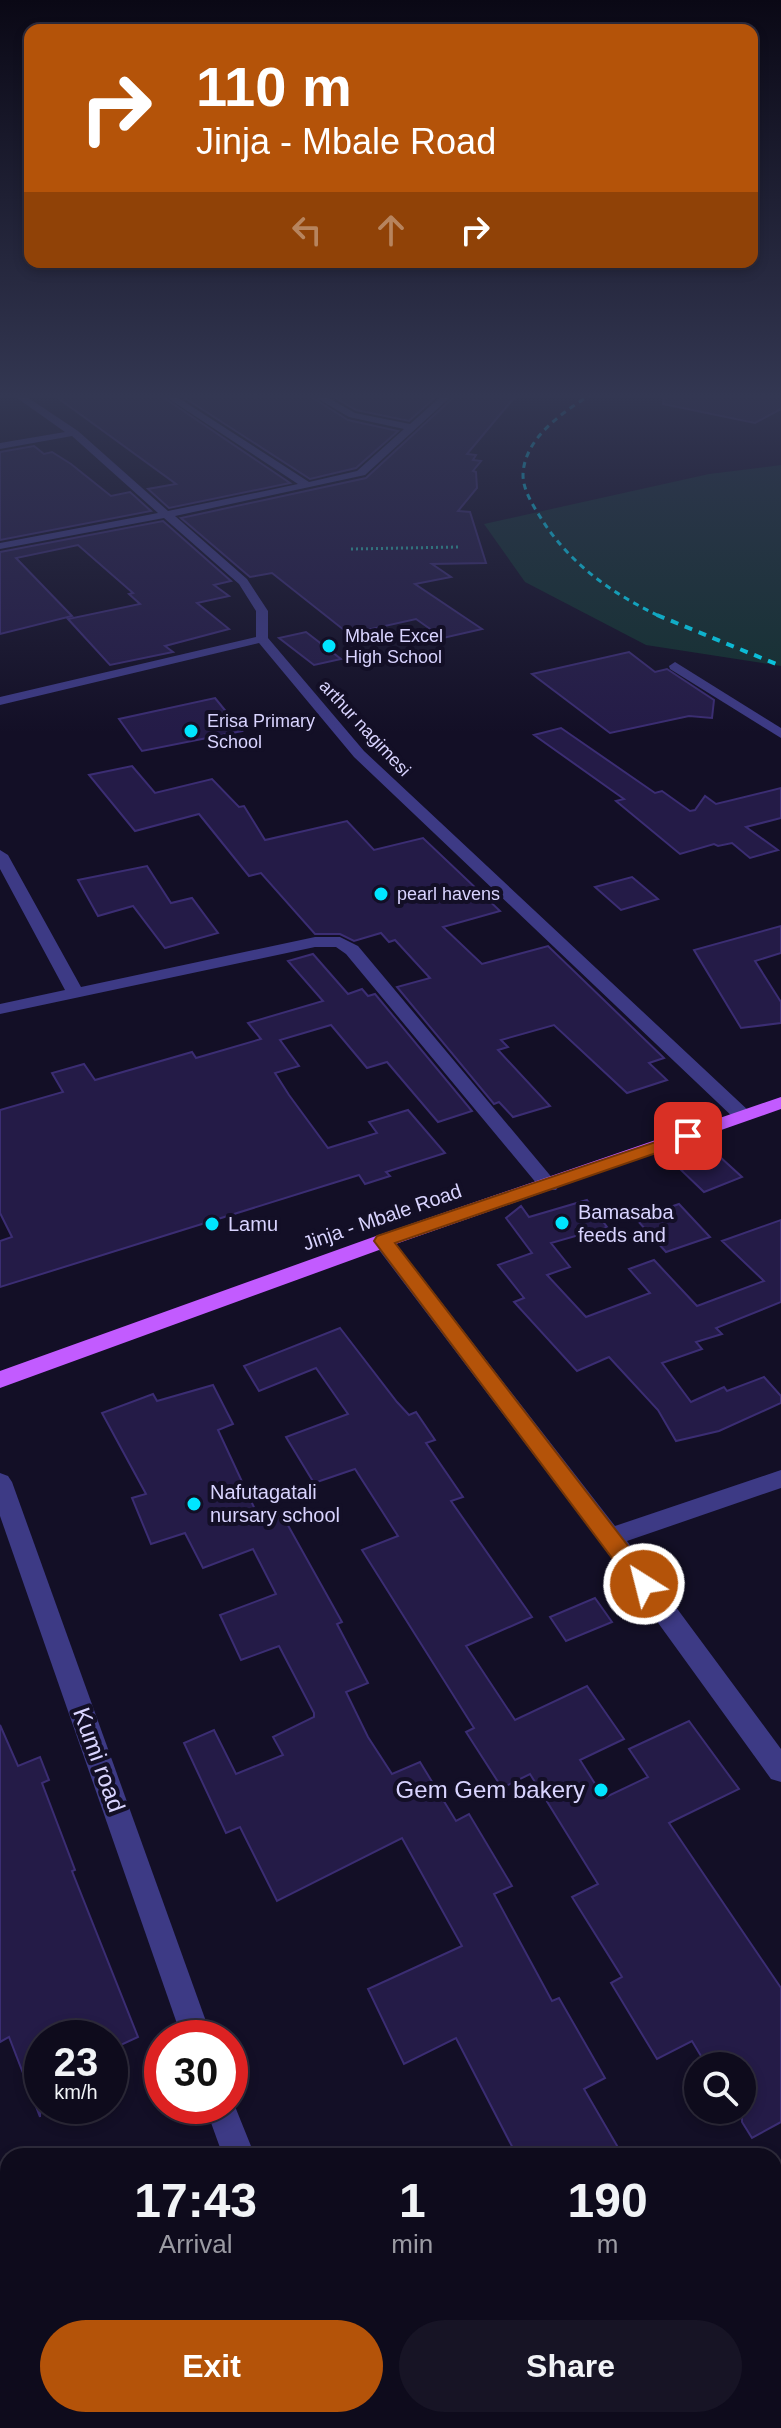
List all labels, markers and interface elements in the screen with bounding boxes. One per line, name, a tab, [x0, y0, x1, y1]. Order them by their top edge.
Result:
text: 110 m	[196, 55, 352, 118]
icon: right	[64, 56, 168, 160]
text: Jinja - Mbale Road	[196, 121, 496, 162]
icon: left	[285, 208, 329, 252]
icon: ahead	[369, 208, 413, 252]
icon: right	[453, 208, 497, 252]
place label: Mbale Excel High School	[345, 626, 443, 667]
marker: Mbale Excel High School	[320, 637, 338, 655]
street label: arthur nagimesi	[315, 676, 415, 780]
place label: Erisa Primary School	[207, 711, 315, 752]
marker: Erisa Primary School	[182, 722, 200, 740]
place label: pearl havens	[397, 884, 500, 904]
marker: pearl havens	[372, 885, 390, 903]
pin	[654, 1102, 722, 1170]
icon: arrive	[666, 1114, 710, 1158]
street label: Jinja - Mbale Road	[300, 1179, 464, 1255]
place label: Bamasaba feeds and	[578, 1201, 674, 1246]
place label: Lamu	[228, 1213, 278, 1235]
marker: Bamasaba feeds and	[553, 1214, 571, 1232]
marker: Lamu	[203, 1215, 221, 1233]
place label: Nafutagatali nursary school	[210, 1481, 340, 1526]
marker: Nafutagatali nursary school	[185, 1495, 203, 1513]
position arrow	[602, 1542, 686, 1626]
street label: Kumi road	[68, 1704, 131, 1816]
place label: Gem Gem bakery	[396, 1776, 585, 1803]
marker: Gem Gem bakery	[592, 1781, 610, 1799]
speed limit sign: 30	[144, 2020, 248, 2124]
text: 23	[54, 2040, 98, 2084]
map controls	[684, 2052, 756, 2124]
button: search	[684, 2052, 756, 2124]
text: km/h	[54, 2081, 98, 2103]
text: 17:43	[134, 2174, 257, 2227]
text: 1	[399, 2174, 426, 2227]
text: 190	[568, 2174, 648, 2227]
text: Arrival	[159, 2229, 233, 2259]
text: min	[391, 2229, 433, 2259]
text: m	[597, 2229, 618, 2259]
button: Exit	[40, 2320, 383, 2412]
button: Share	[399, 2320, 742, 2412]

